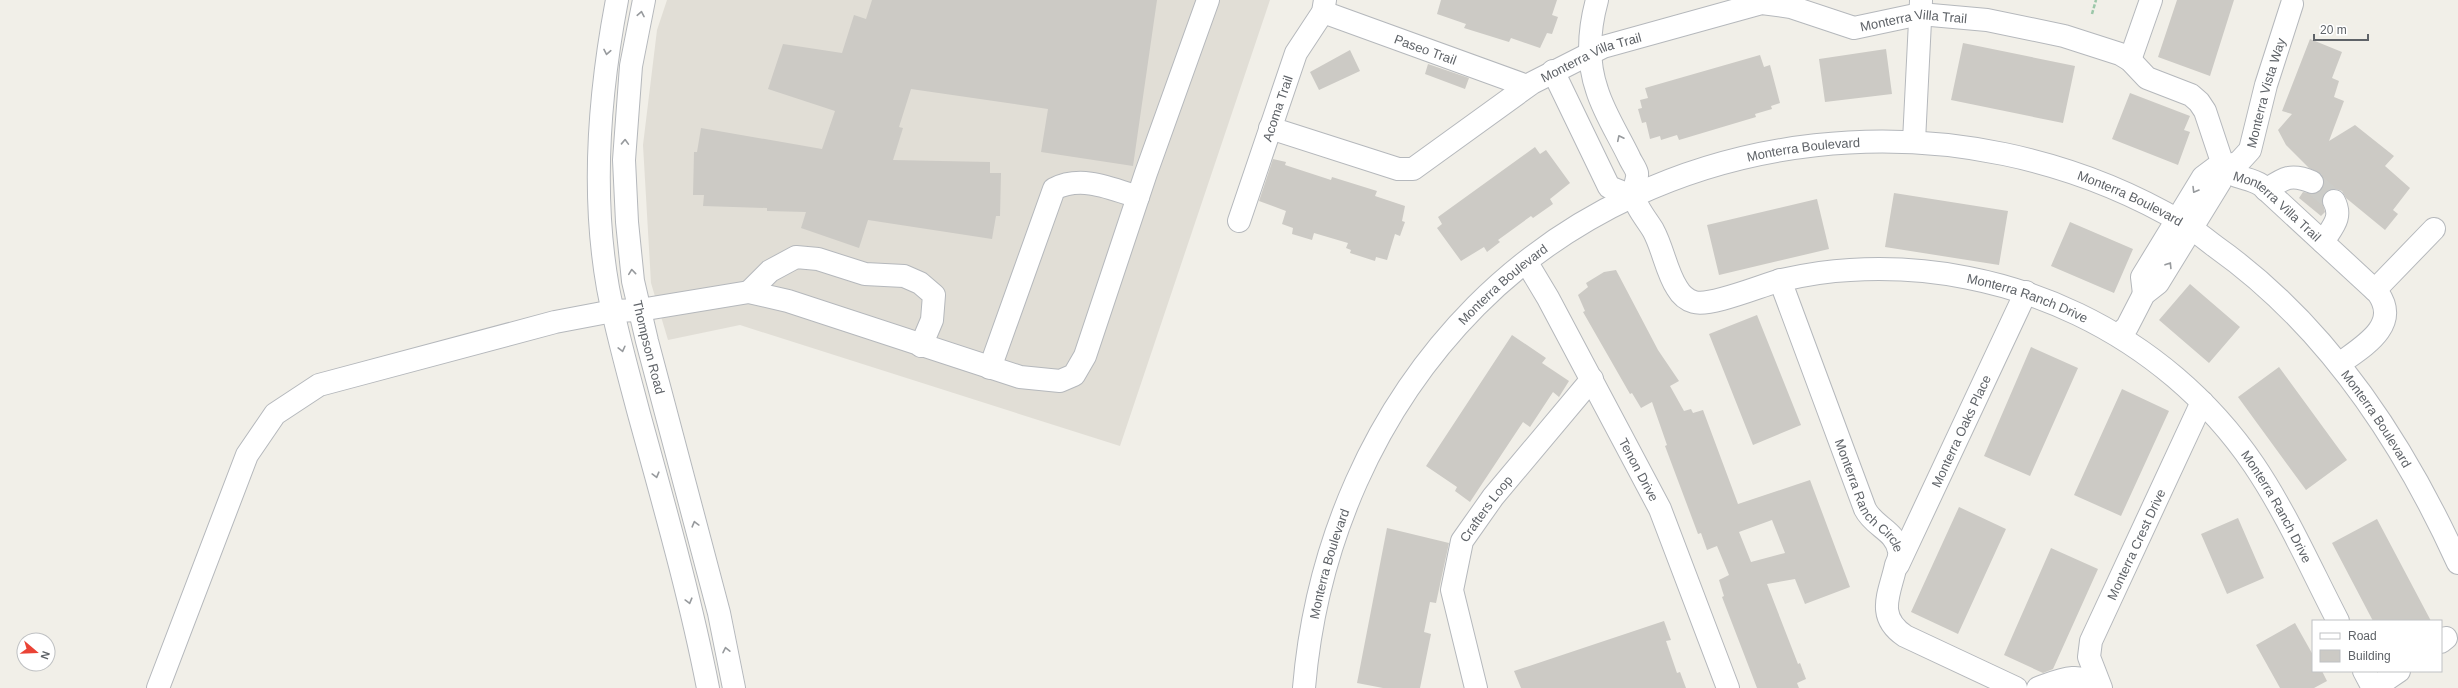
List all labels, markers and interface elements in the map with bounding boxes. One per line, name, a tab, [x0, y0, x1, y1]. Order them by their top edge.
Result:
street label: Monterra Villa Trail	[1859, 6, 1968, 35]
one-way arrow	[636, 11, 644, 17]
scale bar	[2314, 16, 2368, 42]
text: 20 m	[2320, 23, 2347, 37]
street label: Monterra Villa Trail	[1538, 30, 1643, 85]
street label: Paseo Trail	[1392, 31, 1459, 68]
street label: Monterra Vista Way	[2244, 36, 2289, 149]
one-way arrow	[603, 49, 612, 55]
street label: Acoma Trail	[1260, 73, 1296, 143]
one-way arrow	[1617, 135, 1625, 142]
street label: Monterra Boulevard	[1745, 135, 1860, 165]
one-way arrow	[621, 139, 630, 145]
street label: Monterra Boulevard	[2075, 168, 2185, 229]
street label: Monterra Villa Trail	[2231, 168, 2324, 245]
one-way arrow	[2193, 186, 2200, 193]
street label: Monterra Boulevard	[1455, 241, 1550, 328]
one-way arrow	[2164, 262, 2172, 269]
one-way arrow	[628, 269, 637, 275]
street label: Monterra Ranch Drive	[1966, 271, 2090, 326]
street label: Thompson Road	[630, 299, 668, 396]
one-way arrow	[618, 346, 626, 353]
street label: Monterra Boulevard	[2338, 367, 2414, 470]
street label: Monterra Oaks Place	[1929, 373, 1994, 490]
street label: Tenon Drive	[1616, 436, 1661, 504]
street label: Monterra Ranch Circle	[1832, 437, 1906, 554]
street label: Monterra Ranch Drive	[2238, 448, 2315, 565]
one-way arrow	[651, 472, 659, 478]
street label: Crafters Loop	[1457, 473, 1516, 545]
street label: Monterra Crest Drive	[2104, 487, 2169, 602]
street label: Monterra Boulevard	[1307, 507, 1352, 620]
one-way arrow	[691, 520, 700, 527]
one-way arrow	[684, 597, 693, 604]
legend	[2312, 620, 2442, 672]
text: Road	[2348, 629, 2377, 643]
north arrow	[16, 632, 56, 672]
one-way arrow	[723, 647, 731, 653]
text: Building	[2348, 649, 2391, 663]
text: N	[38, 650, 52, 661]

